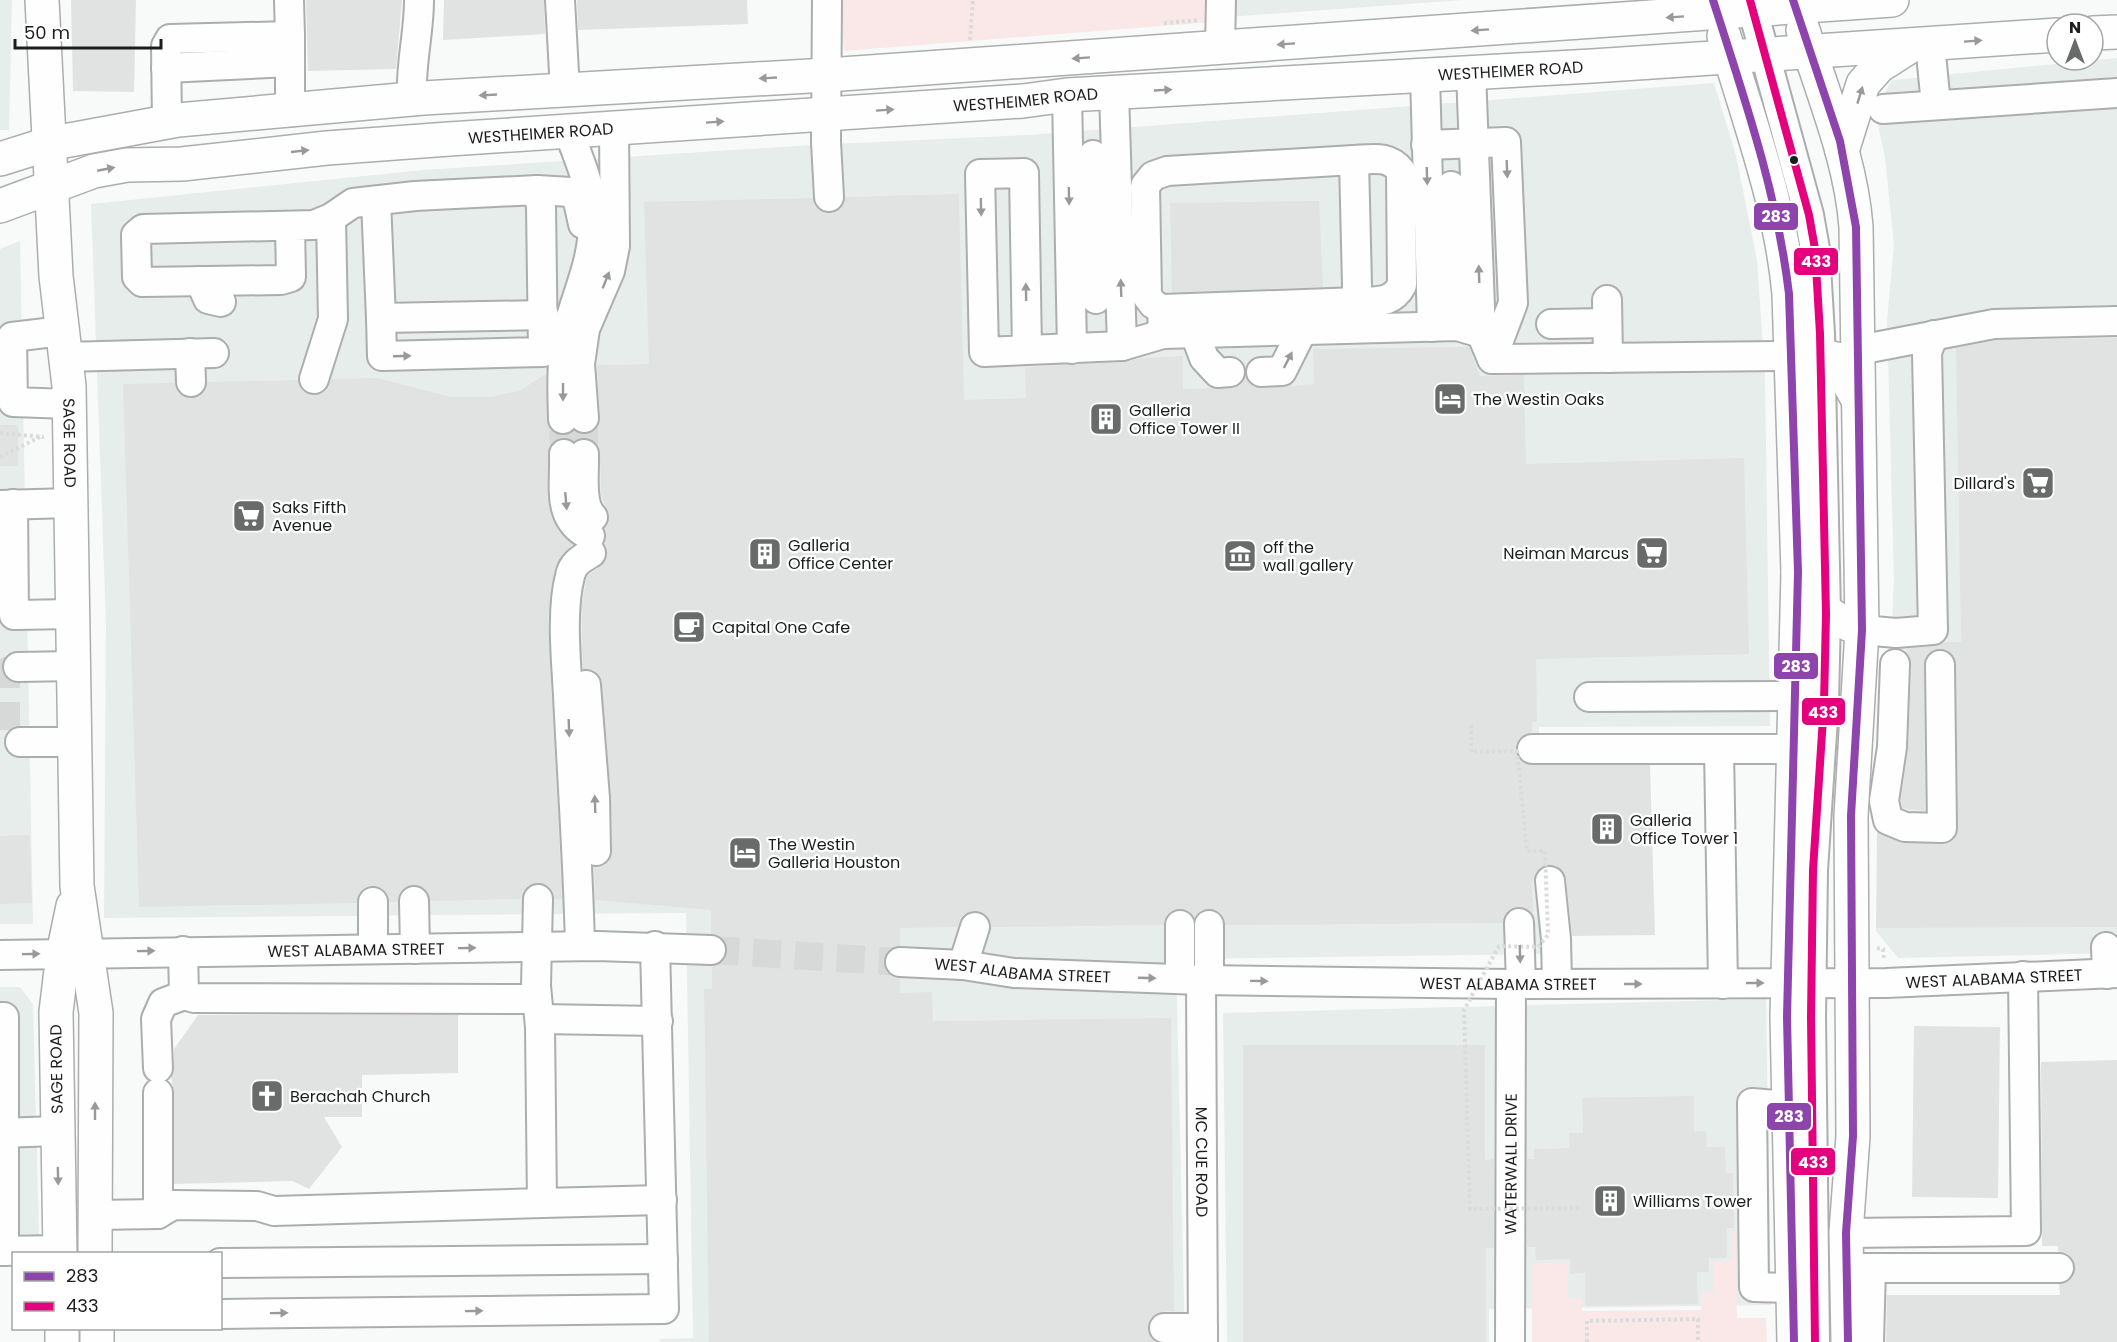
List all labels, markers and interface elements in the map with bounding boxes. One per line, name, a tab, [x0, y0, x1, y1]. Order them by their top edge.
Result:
scale bar	[15, 12, 160, 50]
one-way arrow	[1665, 12, 1684, 22]
north arrow	[2045, 12, 2105, 72]
text: N	[2069, 16, 2081, 39]
text: 50 m	[24, 20, 70, 45]
one-way arrow	[1471, 26, 1490, 35]
one-way arrow	[1963, 36, 1982, 46]
one-way arrow	[1276, 39, 1295, 49]
one-way arrow	[1071, 53, 1090, 63]
street label: WESTHEIMER ROAD	[1437, 55, 1584, 86]
one-way arrow	[759, 74, 778, 83]
street label: WESTHEIMER ROAD	[952, 82, 1099, 118]
one-way arrow	[1153, 85, 1172, 94]
one-way arrow	[1856, 86, 1865, 104]
one-way arrow	[479, 90, 498, 99]
one-way arrow	[875, 106, 894, 115]
street label: WESTHEIMER ROAD	[467, 117, 614, 150]
one-way arrow	[705, 117, 724, 127]
one-way arrow	[291, 146, 310, 156]
unlabelled marker	[1788, 154, 1800, 166]
one-way arrow	[1502, 159, 1511, 178]
one-way arrow	[97, 164, 116, 173]
one-way arrow	[1423, 166, 1432, 185]
one-way arrow	[1065, 186, 1074, 205]
one-way arrow	[976, 197, 985, 216]
line badge: 283	[1753, 202, 1799, 231]
text: 283	[1761, 205, 1791, 228]
line badge: 433	[1793, 247, 1839, 276]
text: 433	[1801, 250, 1831, 273]
one-way arrow	[1474, 265, 1483, 284]
one-way arrow	[601, 271, 611, 289]
one-way arrow	[1116, 278, 1125, 297]
one-way arrow	[1022, 282, 1031, 301]
one-way arrow	[392, 351, 411, 360]
one-way arrow	[1283, 351, 1293, 368]
hotel icon: The Westin Oaks	[1432, 381, 1468, 417]
one-way arrow	[558, 383, 568, 402]
place label: The Westin Oaks	[1473, 388, 1604, 411]
street label: SAGE ROAD	[57, 398, 82, 488]
place label: Galleria Office Tower II	[1129, 399, 1240, 440]
building icon: Galleria Office Tower II	[1088, 401, 1124, 437]
supermarket icon: Dillard's	[2020, 465, 2056, 501]
place label: Dillard's	[1953, 472, 2015, 495]
one-way arrow	[561, 492, 571, 511]
place label: Saks Fifth Avenue	[272, 496, 346, 537]
supermarket icon: Saks Fifth Avenue	[231, 498, 267, 534]
place label: Galleria Office Center	[788, 534, 893, 575]
supermarket icon: Neiman Marcus	[1634, 535, 1670, 571]
building icon: Galleria Office Center	[747, 536, 783, 572]
place label: off the wall gallery	[1263, 536, 1353, 577]
museum icon: off the wall gallery	[1222, 538, 1258, 574]
place label: Neiman Marcus	[1503, 542, 1629, 565]
cafe icon: Capital One Cafe	[671, 609, 707, 645]
place label: Capital One Cafe	[712, 616, 850, 639]
line badge: 283	[1773, 652, 1819, 680]
text: 283	[1781, 655, 1811, 678]
line badge: 433	[1801, 697, 1846, 726]
text: 433	[1808, 701, 1838, 724]
one-way arrow	[565, 718, 574, 737]
one-way arrow	[591, 794, 600, 813]
place label: Galleria Office Tower 1	[1630, 809, 1738, 850]
building icon: Galleria Office Tower 1	[1589, 811, 1625, 847]
place label: The Westin Galleria Houston	[768, 833, 900, 874]
hotel icon: The Westin Galleria Houston	[727, 835, 763, 871]
street label: WEST ALABAMA STREET	[267, 937, 445, 963]
one-way arrow	[457, 943, 476, 953]
one-way arrow	[1515, 944, 1524, 963]
one-way arrow	[136, 946, 155, 956]
one-way arrow	[22, 950, 41, 959]
street label: WEST ALABAMA STREET	[934, 953, 1112, 989]
street label: WEST ALABAMA STREET	[1905, 963, 2083, 994]
street label: WEST ALABAMA STREET	[1419, 972, 1597, 996]
one-way arrow	[1137, 973, 1156, 982]
one-way arrow	[1250, 976, 1269, 986]
one-way arrow	[1745, 978, 1764, 988]
one-way arrow	[1623, 979, 1642, 989]
street label: SAGE ROAD	[44, 1024, 69, 1114]
church icon: Berachah Church	[249, 1078, 285, 1114]
place label: Berachah Church	[290, 1085, 431, 1108]
street label: WATERWALL DRIVE	[1499, 1093, 1523, 1235]
one-way arrow	[90, 1102, 100, 1121]
line badge: 283	[1766, 1102, 1812, 1131]
text: 283	[1774, 1105, 1804, 1128]
street label: MC CUE ROAD	[1190, 1107, 1213, 1217]
line badge: 433	[1790, 1147, 1836, 1176]
text: 433	[1798, 1151, 1828, 1174]
one-way arrow	[53, 1166, 63, 1185]
building icon: Williams Tower	[1592, 1183, 1628, 1219]
place label: Williams Tower	[1633, 1190, 1752, 1213]
legend	[12, 1252, 222, 1330]
text: 283	[66, 1263, 98, 1288]
text: 433	[66, 1293, 99, 1318]
one-way arrow	[464, 1306, 483, 1316]
one-way arrow	[269, 1308, 288, 1318]

